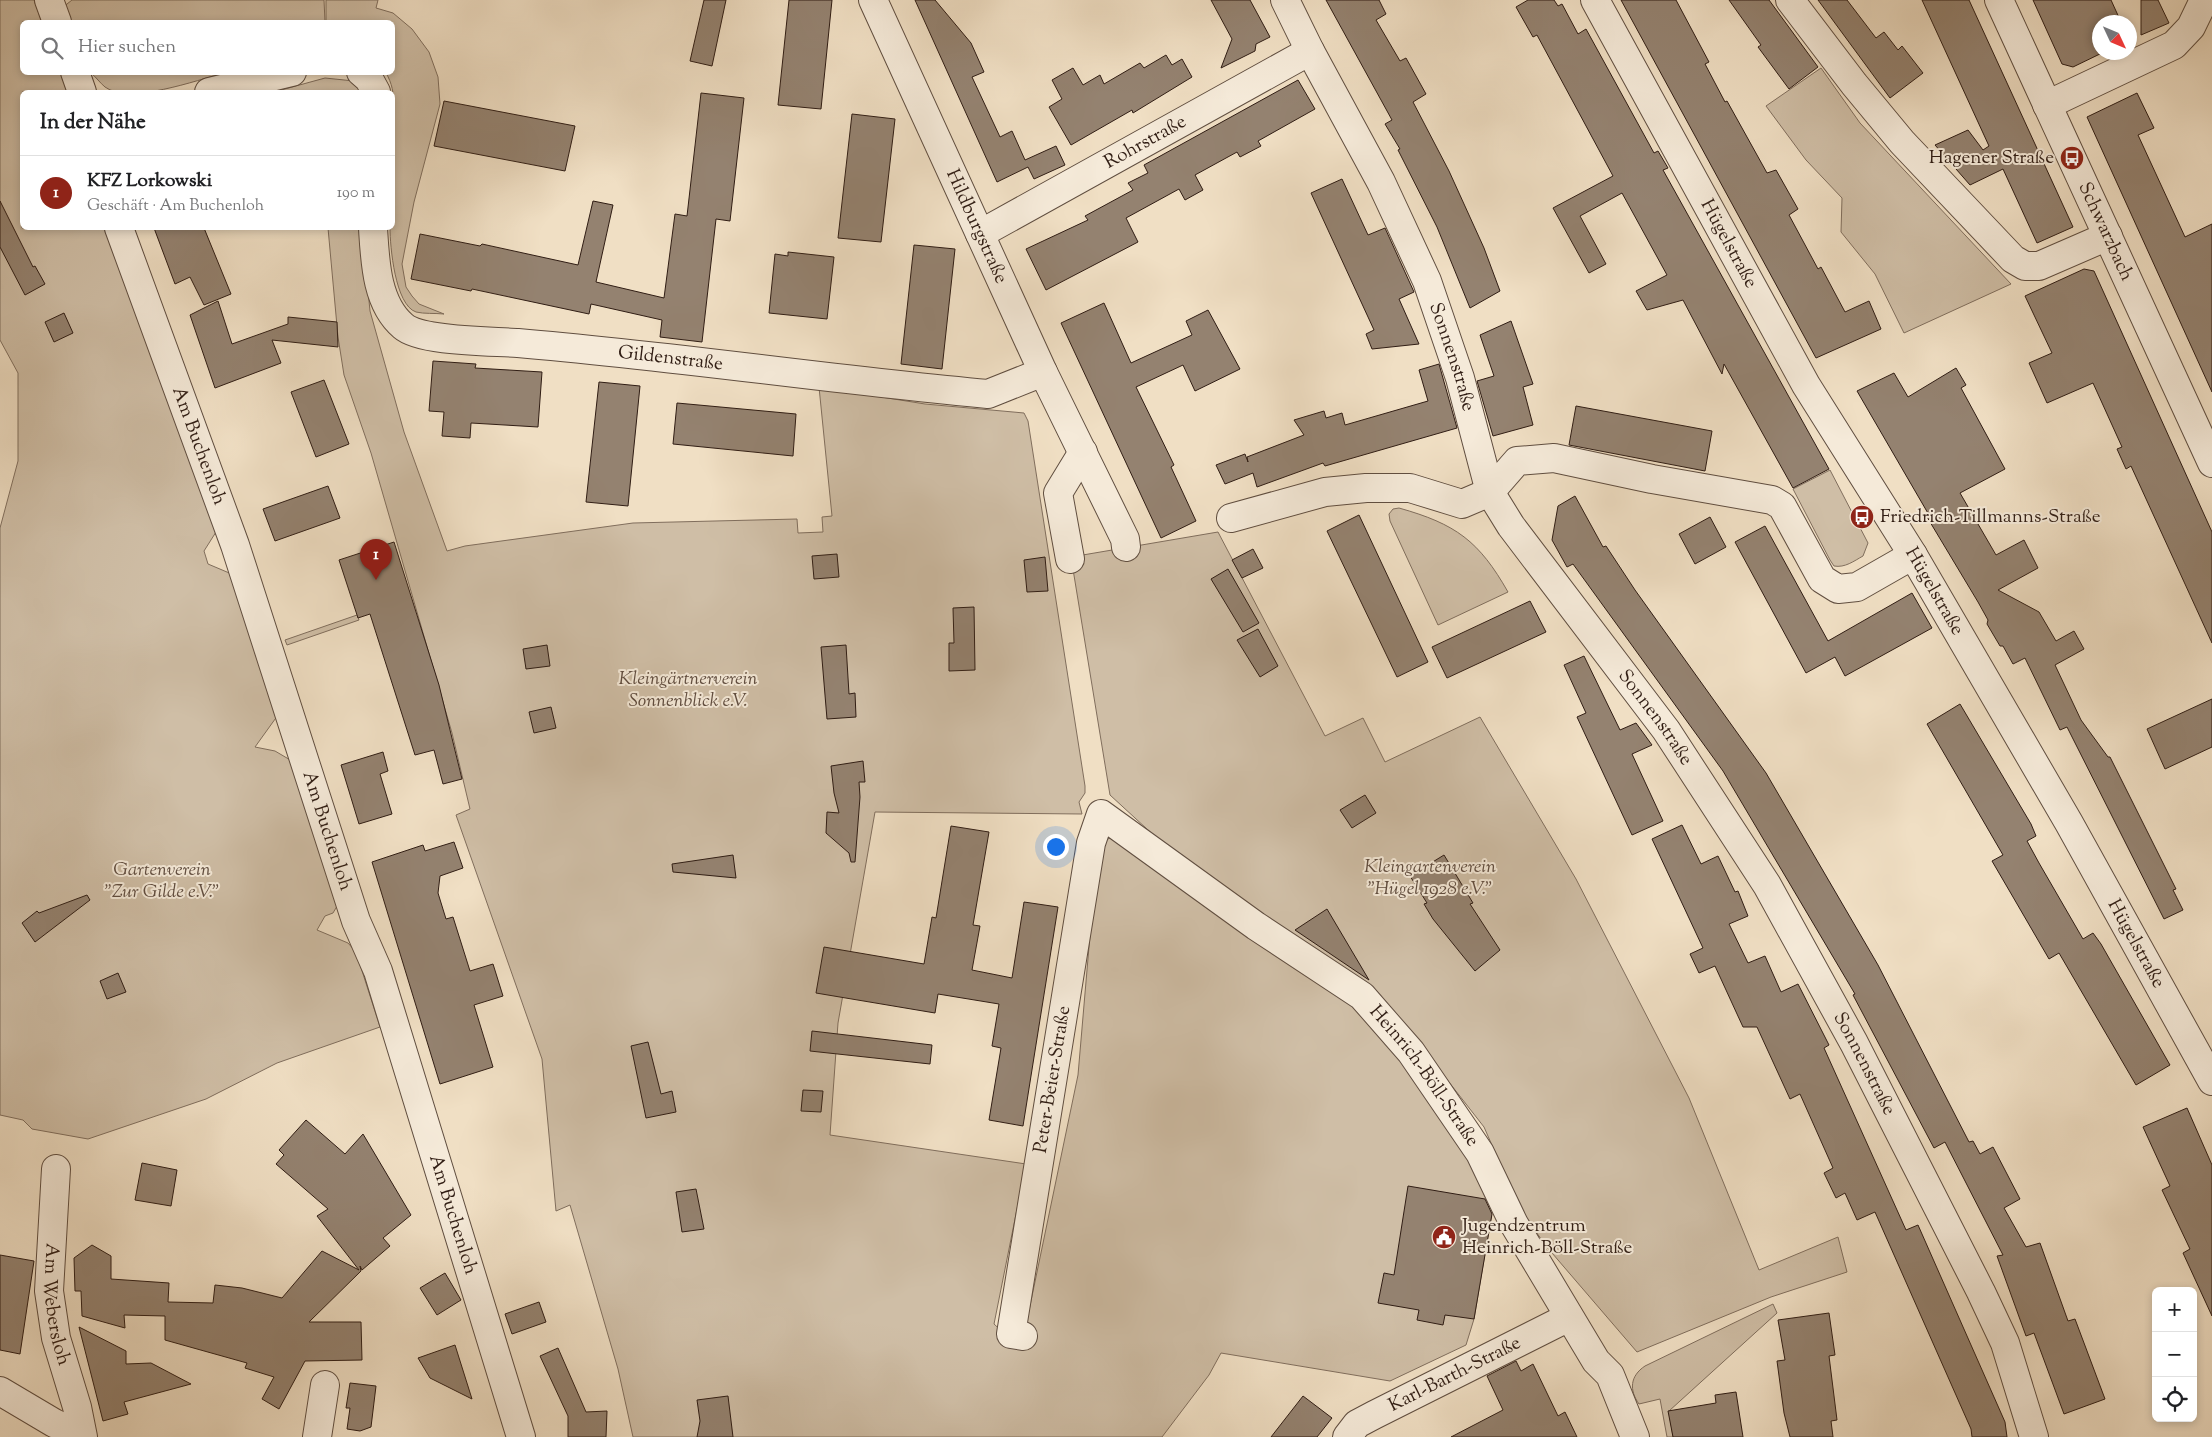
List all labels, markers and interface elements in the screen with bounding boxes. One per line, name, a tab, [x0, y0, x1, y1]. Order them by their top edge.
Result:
north arrow	[2092, 15, 2137, 60]
search box	[20, 20, 395, 75]
icon: search	[38, 34, 66, 62]
text: Hier suchen	[78, 34, 176, 61]
text: In der Nähe	[40, 108, 146, 138]
street label: Rohrstraße	[1099, 109, 1191, 176]
place label: Hagener Straße	[1929, 145, 2054, 172]
bus stop icon: Hagener Straße	[2059, 145, 2085, 171]
street label: Hildburgstraße	[939, 165, 1014, 288]
text: KFZ Lorkowski	[87, 168, 212, 195]
street label: Schwarzbach	[2071, 178, 2140, 286]
text: 1	[53, 182, 59, 205]
text: 190 m	[337, 182, 375, 205]
street label: Hügelstraße	[1693, 194, 1764, 293]
text: Geschäft · Am Buchenloh	[87, 195, 264, 218]
street label: Sonnenstraße	[1422, 299, 1482, 414]
street label: Gildenstraße	[617, 339, 725, 378]
street label: Am Buchenloh	[165, 383, 233, 509]
bus stop icon: Friedrich-Tillmanns-Straße	[1849, 504, 1875, 530]
place label: Friedrich-Tillmanns-Straße	[1880, 504, 2101, 531]
pin: 1	[360, 539, 392, 580]
street label: Hügelstraße	[1898, 542, 1971, 641]
street label: Sonnenstraße	[1611, 664, 1699, 771]
park label: Kleingärtnerverein Sonnenblick e.V.	[618, 666, 758, 715]
street label: Am Buchenloh	[295, 768, 359, 894]
your location	[1043, 834, 1069, 860]
park label: Kleingartenverein "Hügel 1928 e.V."	[1364, 854, 1496, 903]
park label: Gartenverein "Zur Gilde e.V."	[104, 857, 220, 906]
street label: Hügelstraße	[2100, 894, 2172, 993]
street label: Heinrich-Böll-Straße	[1362, 999, 1486, 1152]
street label: Peter-Beier-Straße	[1027, 1004, 1078, 1155]
street label: Sonnenstraße	[1826, 1007, 1902, 1120]
street label: Am Buchenloh	[422, 1151, 484, 1278]
place label: Jugendzentrum Heinrich-Böll-Straße	[1461, 1213, 1633, 1262]
public building icon: Jugendzentrum Heinrich-Böll-Straße	[1431, 1224, 1457, 1250]
street label: Am Webersloh	[35, 1242, 77, 1369]
map controls	[2152, 1287, 2197, 1422]
button: +	[2152, 1287, 2197, 1332]
street label: Karl-Barth-Straße	[1384, 1330, 1526, 1419]
button: −	[2152, 1332, 2197, 1377]
button: locate	[2152, 1377, 2197, 1422]

